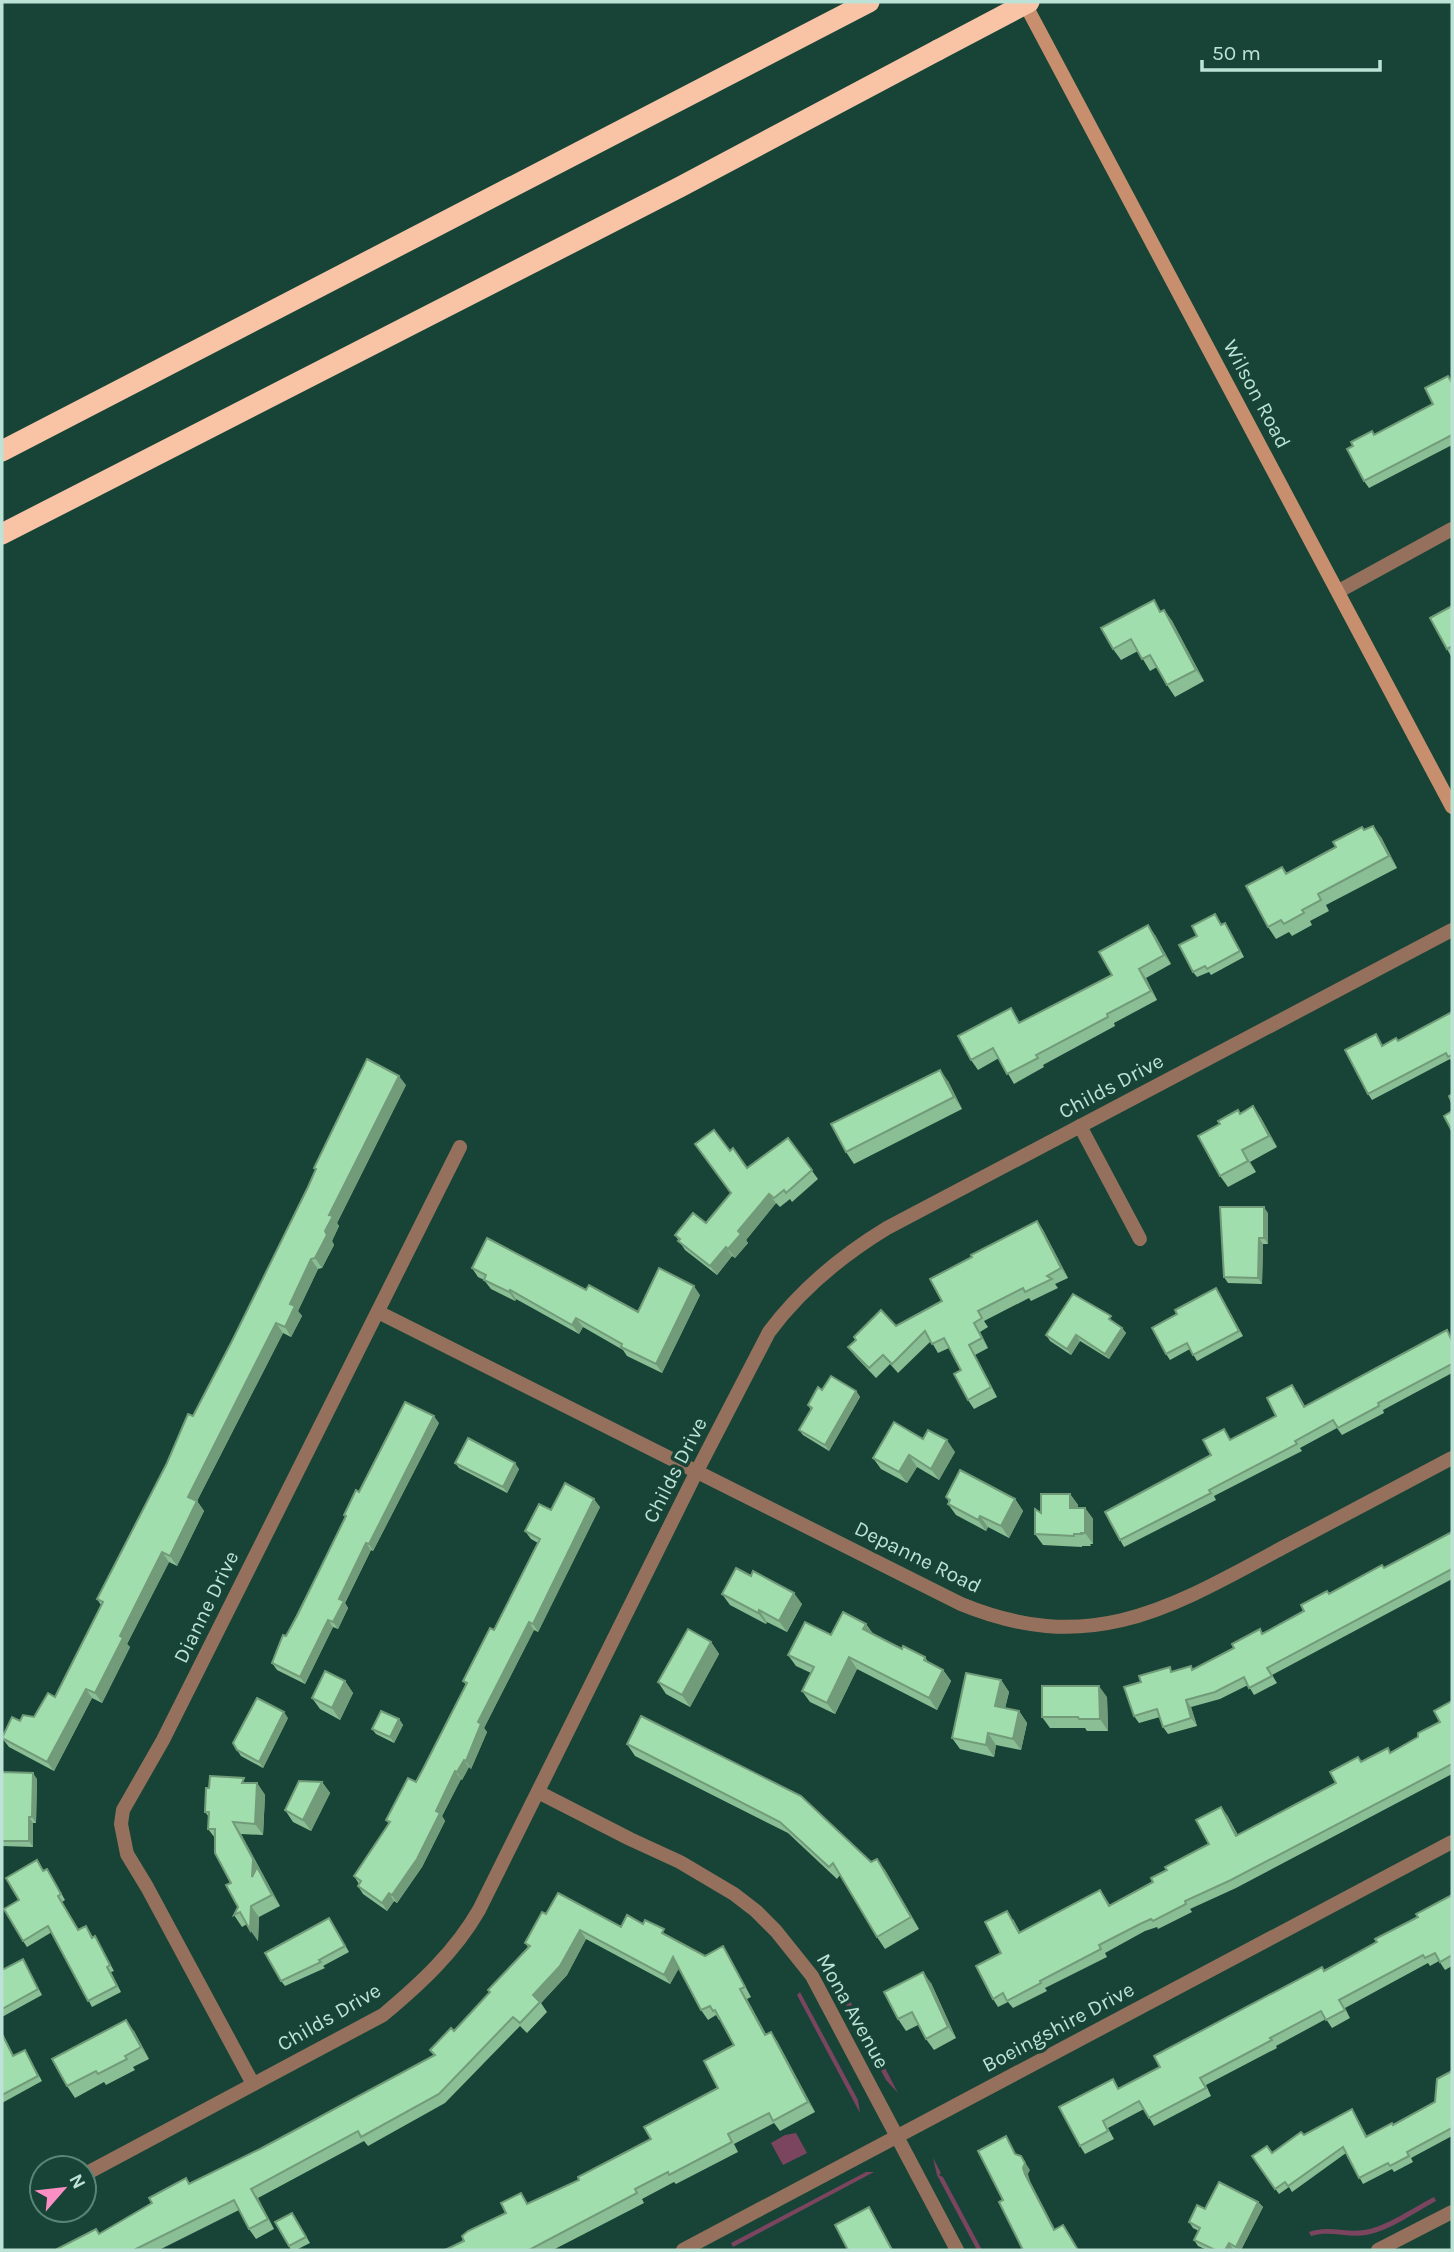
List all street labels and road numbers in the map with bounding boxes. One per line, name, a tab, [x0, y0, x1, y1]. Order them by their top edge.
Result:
street label: Wilson Road	[1218, 336, 1296, 452]
street label: Childs Drive	[1055, 1048, 1167, 1124]
street label: Childs Drive	[638, 1413, 712, 1527]
street label: Depanne Road	[851, 1516, 985, 1598]
street label: Dianne Drive	[169, 1547, 243, 1667]
street label: Mona Avenue	[812, 1949, 894, 2073]
street label: Boeingshire Drive	[978, 1977, 1138, 2077]
street label: Childs Drive	[273, 1978, 385, 2056]

